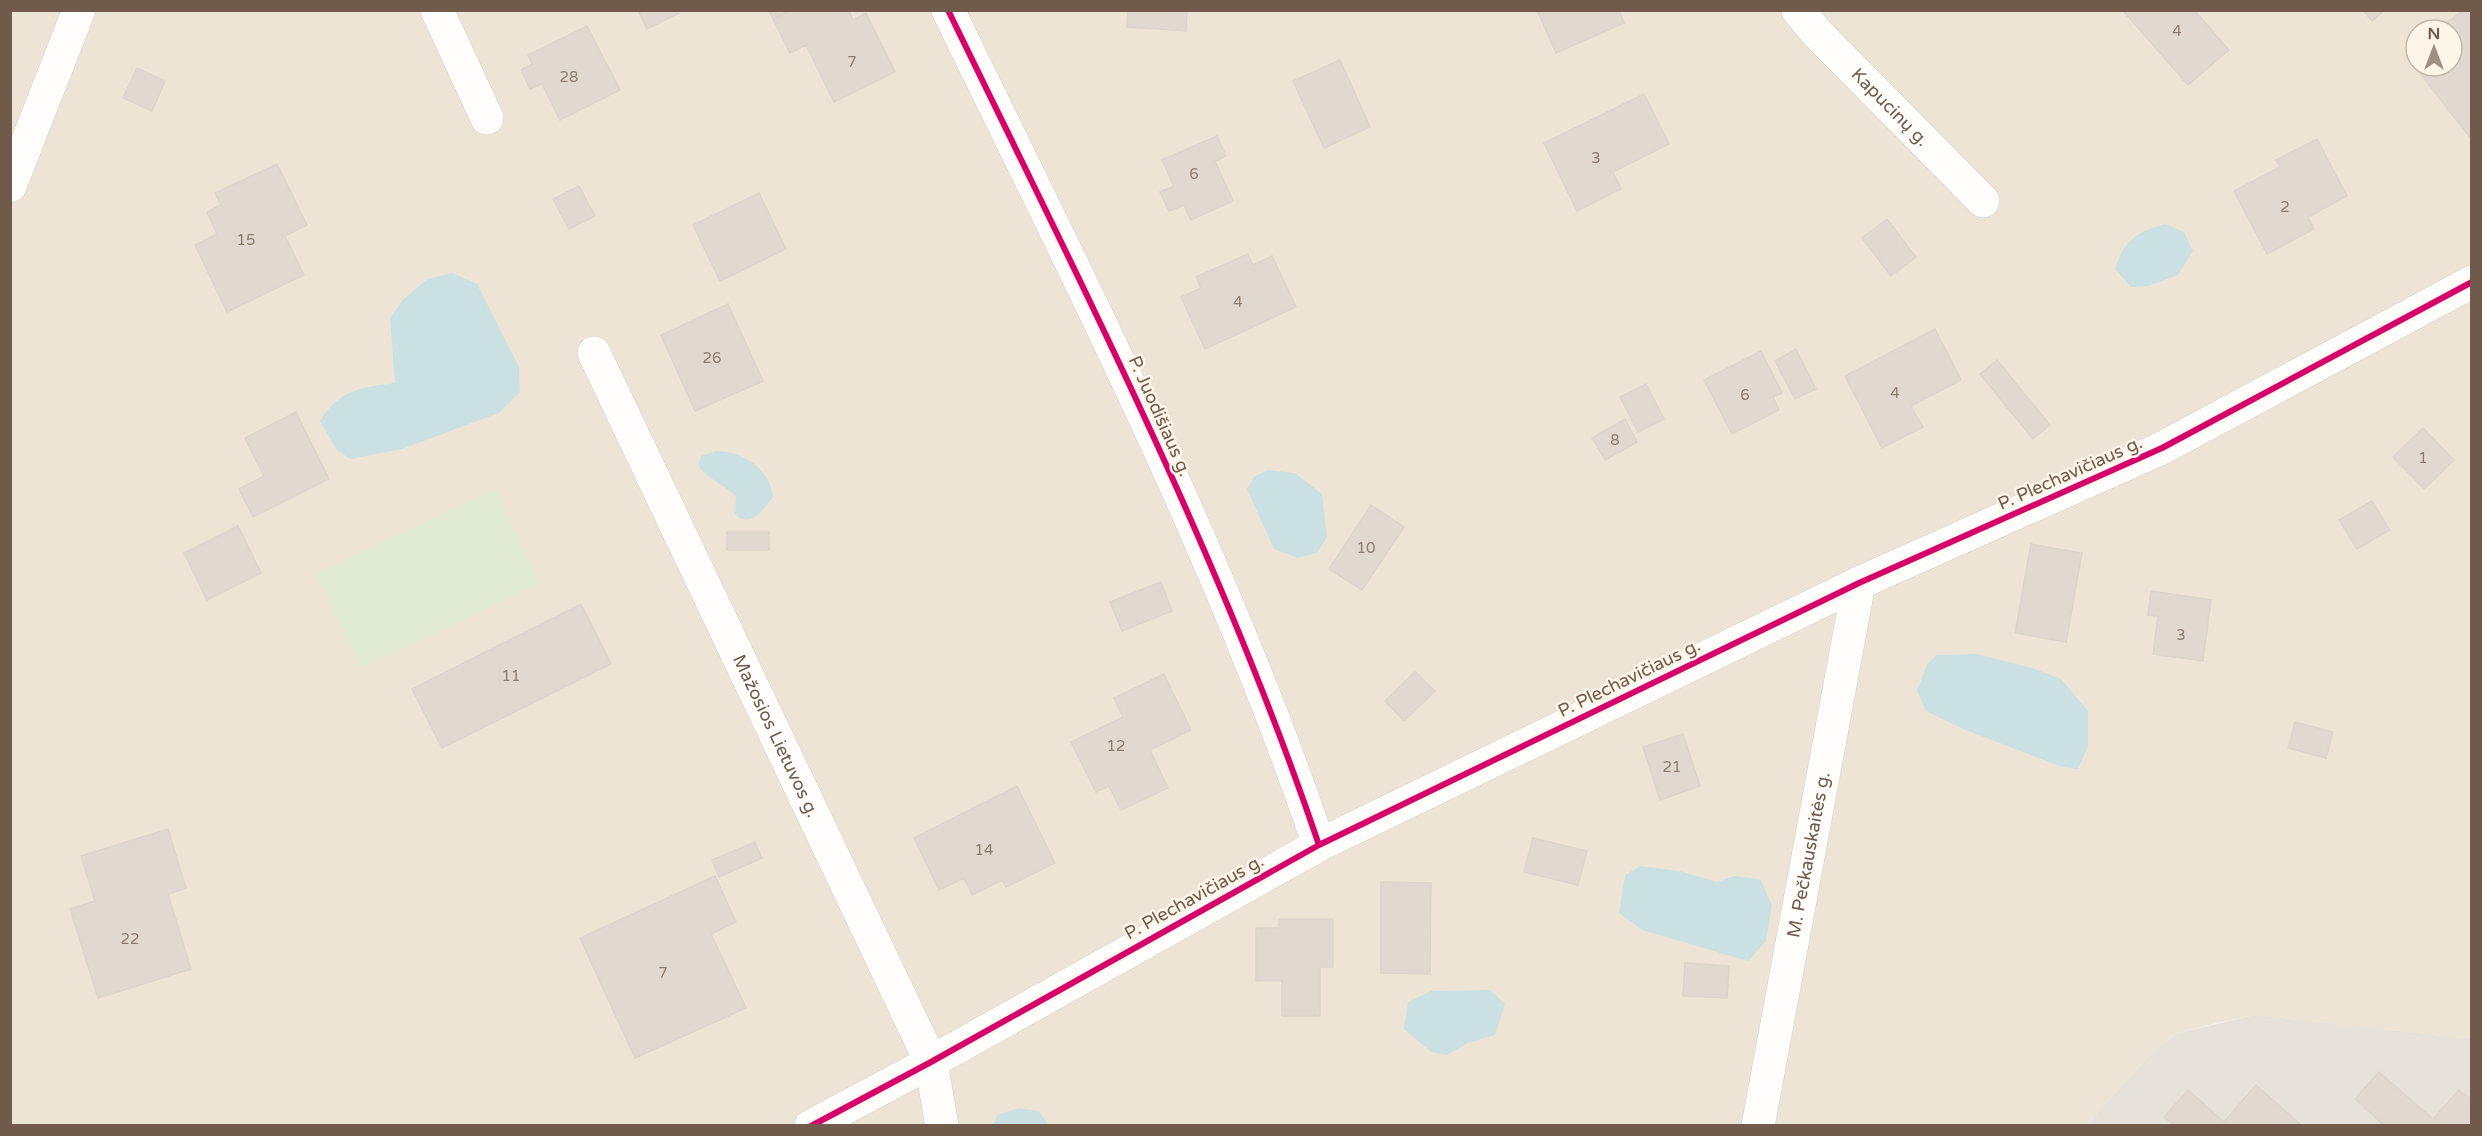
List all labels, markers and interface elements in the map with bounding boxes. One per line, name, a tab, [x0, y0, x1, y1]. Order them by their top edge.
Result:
north arrow	[2404, 18, 2464, 78]
house number: 4	[2172, 22, 2182, 40]
text: N	[2428, 24, 2440, 44]
house number: 7	[847, 53, 857, 71]
street label: Kapucinų g.	[1847, 63, 1934, 151]
house number: 28	[560, 68, 578, 86]
house number: 3	[1591, 149, 1601, 167]
house number: 6	[1189, 165, 1199, 183]
house number: 2	[2280, 198, 2290, 216]
house number: 15	[237, 231, 255, 249]
house number: 4	[1233, 293, 1243, 311]
house number: 26	[703, 349, 721, 367]
street label: P. Juodišiaus g.	[1124, 352, 1196, 480]
house number: 4	[1890, 384, 1900, 402]
house number: 6	[1740, 386, 1750, 404]
house number: 8	[1610, 431, 1620, 449]
street label: P. Plechavičiaus g.	[1994, 431, 2146, 515]
house number: 1	[2418, 449, 2428, 467]
house number: 10	[1357, 539, 1375, 557]
house number: 3	[2176, 626, 2186, 644]
street label: P. Plechavičiaus g.	[1554, 634, 1704, 722]
street label: Mažosios Lietuvos g.	[728, 651, 824, 821]
house number: 11	[502, 667, 520, 685]
house number: 12	[1107, 737, 1125, 755]
house number: 21	[1663, 758, 1681, 776]
street label: M. Pečkauskaitės g.	[1782, 770, 1835, 939]
house number: 14	[975, 841, 993, 859]
street label: P. Plechavičiaus g.	[1121, 850, 1267, 944]
house number: 22	[121, 930, 139, 948]
house number: 7	[658, 964, 668, 982]

